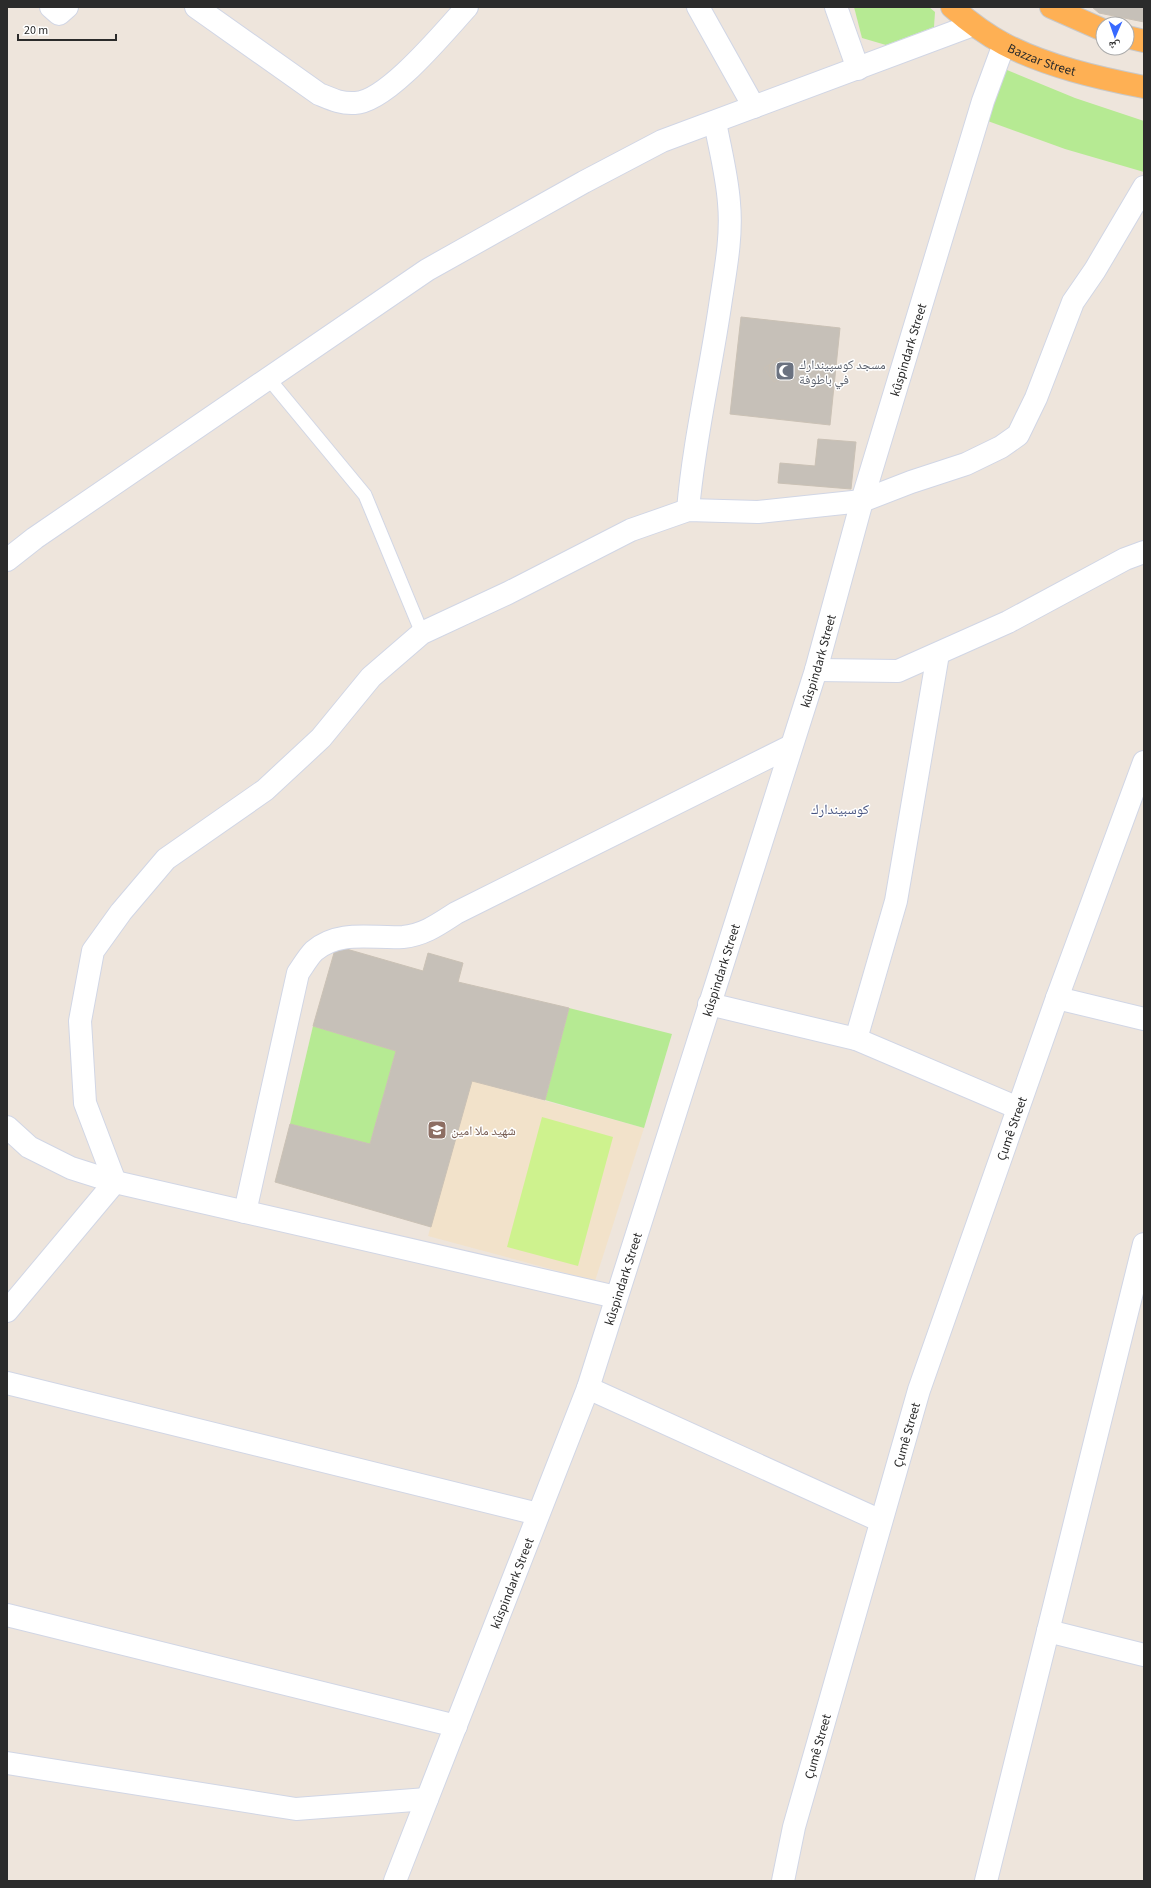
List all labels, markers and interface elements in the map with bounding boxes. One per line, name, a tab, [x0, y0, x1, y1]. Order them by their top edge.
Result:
scale bar	[18, 16, 116, 42]
north arrow	[1095, 16, 1135, 56]
text: 20 m	[24, 22, 48, 39]
text: ش	[1108, 38, 1121, 53]
street label: Bazzar Street	[1004, 39, 1078, 81]
street label: kûspindark Street	[886, 301, 931, 399]
place label: مسجد كوسپيندارك في باطوفة	[799, 356, 886, 390]
mosque icon: مسجد كوسپيندارك في باطوفة	[774, 360, 796, 382]
street label: kûspindark Street	[797, 612, 841, 710]
district label: كوسبيندارك	[811, 800, 869, 820]
street label: kûspindark Street	[699, 921, 745, 1019]
street label: Çumê Street	[992, 1094, 1032, 1163]
school or university icon: شهيد ملا امين	[426, 1119, 448, 1141]
place label: شهيد ملا امين	[451, 1122, 516, 1140]
street label: kûspindark Street	[600, 1230, 647, 1328]
street label: Çumê Street	[889, 1400, 925, 1470]
street label: kûspindark Street	[487, 1535, 539, 1632]
street label: Çumê Street	[800, 1711, 836, 1781]

